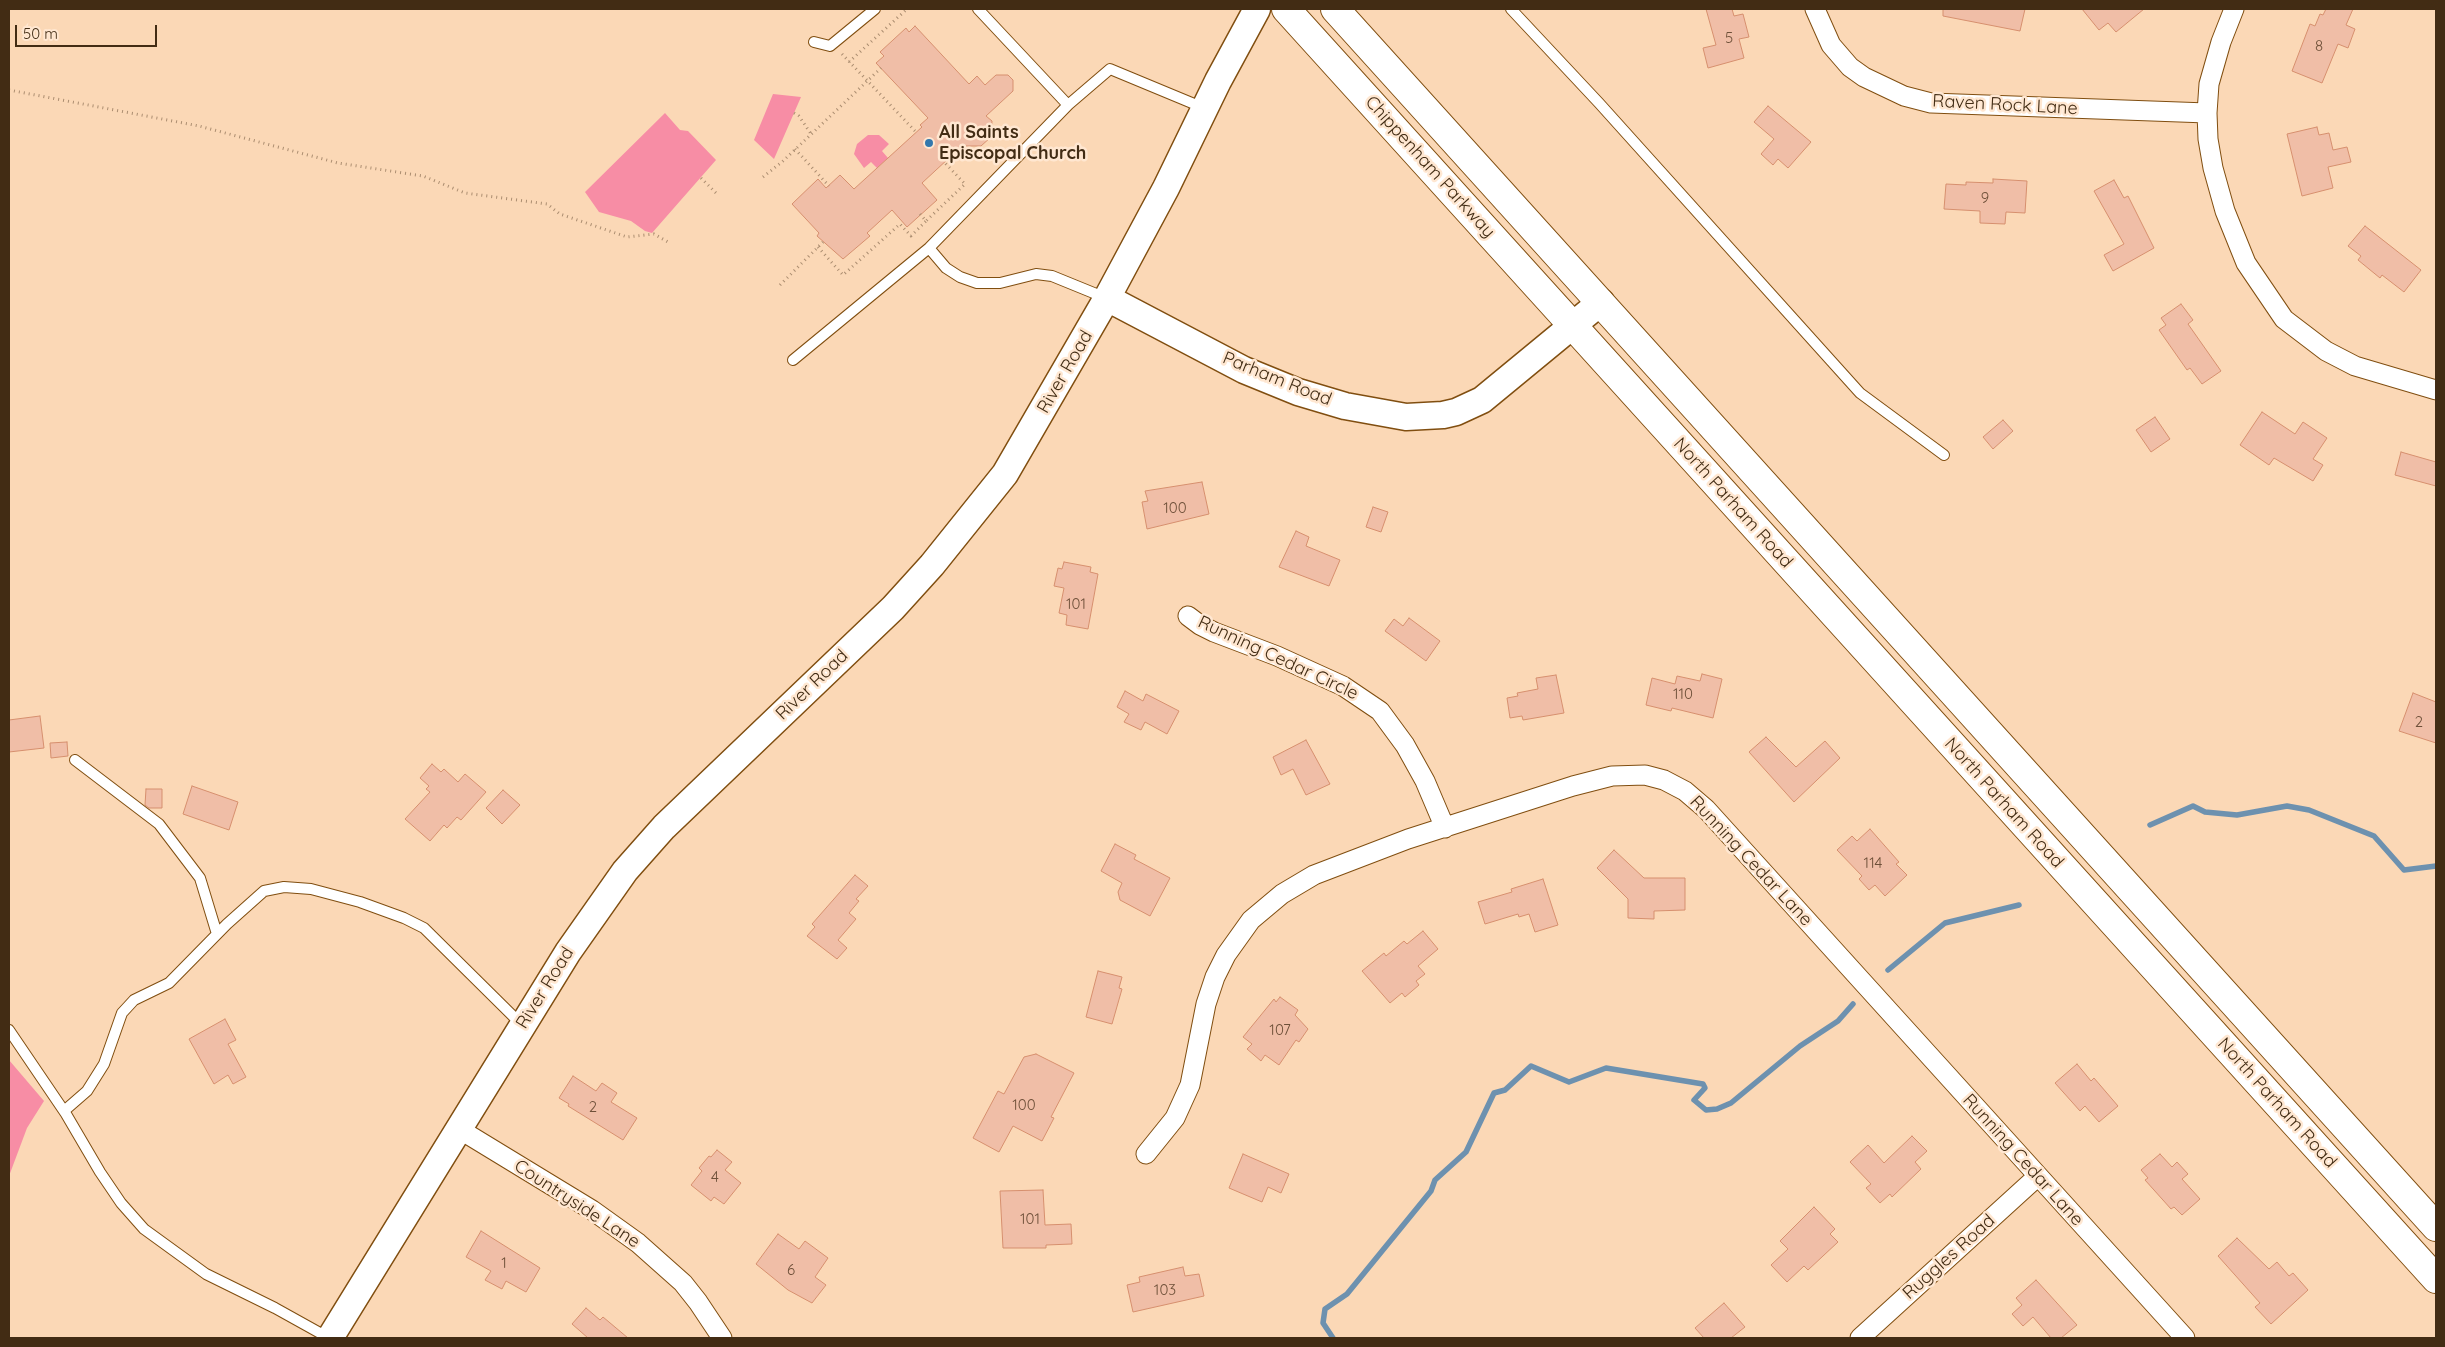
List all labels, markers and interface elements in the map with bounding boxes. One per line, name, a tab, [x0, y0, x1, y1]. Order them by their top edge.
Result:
scale bar	[18, 15, 160, 47]
text: 50 m	[23, 24, 58, 43]
house number: 5	[1725, 29, 1733, 47]
house number: 8	[2315, 37, 2323, 55]
street label: Raven Rock Lane	[1932, 90, 2078, 120]
street label: Chippenham Parkway	[1361, 92, 1499, 242]
place label: All Saints Episcopal Church	[939, 122, 1086, 164]
marker: All Saints Episcopal Church	[923, 137, 935, 149]
house number: 9	[1981, 189, 1989, 207]
street label: River Road	[1033, 327, 1097, 417]
street label: Parham Road	[1219, 347, 1335, 411]
street label: North Parham Road	[1669, 433, 1797, 573]
house number: 100	[1163, 499, 1187, 517]
house number: 101	[1066, 595, 1086, 613]
street label: Running Cedar Circle	[1194, 611, 1362, 705]
street label: River Road	[771, 645, 853, 725]
house number: 110	[1673, 685, 1693, 703]
house number: 2	[2415, 713, 2423, 731]
street label: North Parham Road	[1940, 733, 2068, 873]
street label: Running Cedar Lane	[1685, 791, 1817, 931]
house number: 114	[1864, 854, 1882, 872]
street label: River Road	[511, 943, 579, 1033]
house number: 107	[1269, 1021, 1291, 1039]
street label: North Parham Road	[2213, 1033, 2341, 1173]
street label: Running Cedar Lane	[1958, 1090, 2088, 1230]
house number: 100	[1012, 1096, 1036, 1114]
house number: 2	[589, 1098, 597, 1116]
street label: Countryside Lane	[510, 1155, 644, 1253]
house number: 4	[711, 1168, 719, 1186]
house number: 101	[1020, 1210, 1040, 1228]
street label: Ruggles Road	[1898, 1210, 2000, 1304]
house number: 1	[501, 1254, 507, 1272]
house number: 6	[787, 1261, 795, 1279]
house number: 103	[1154, 1281, 1176, 1299]

